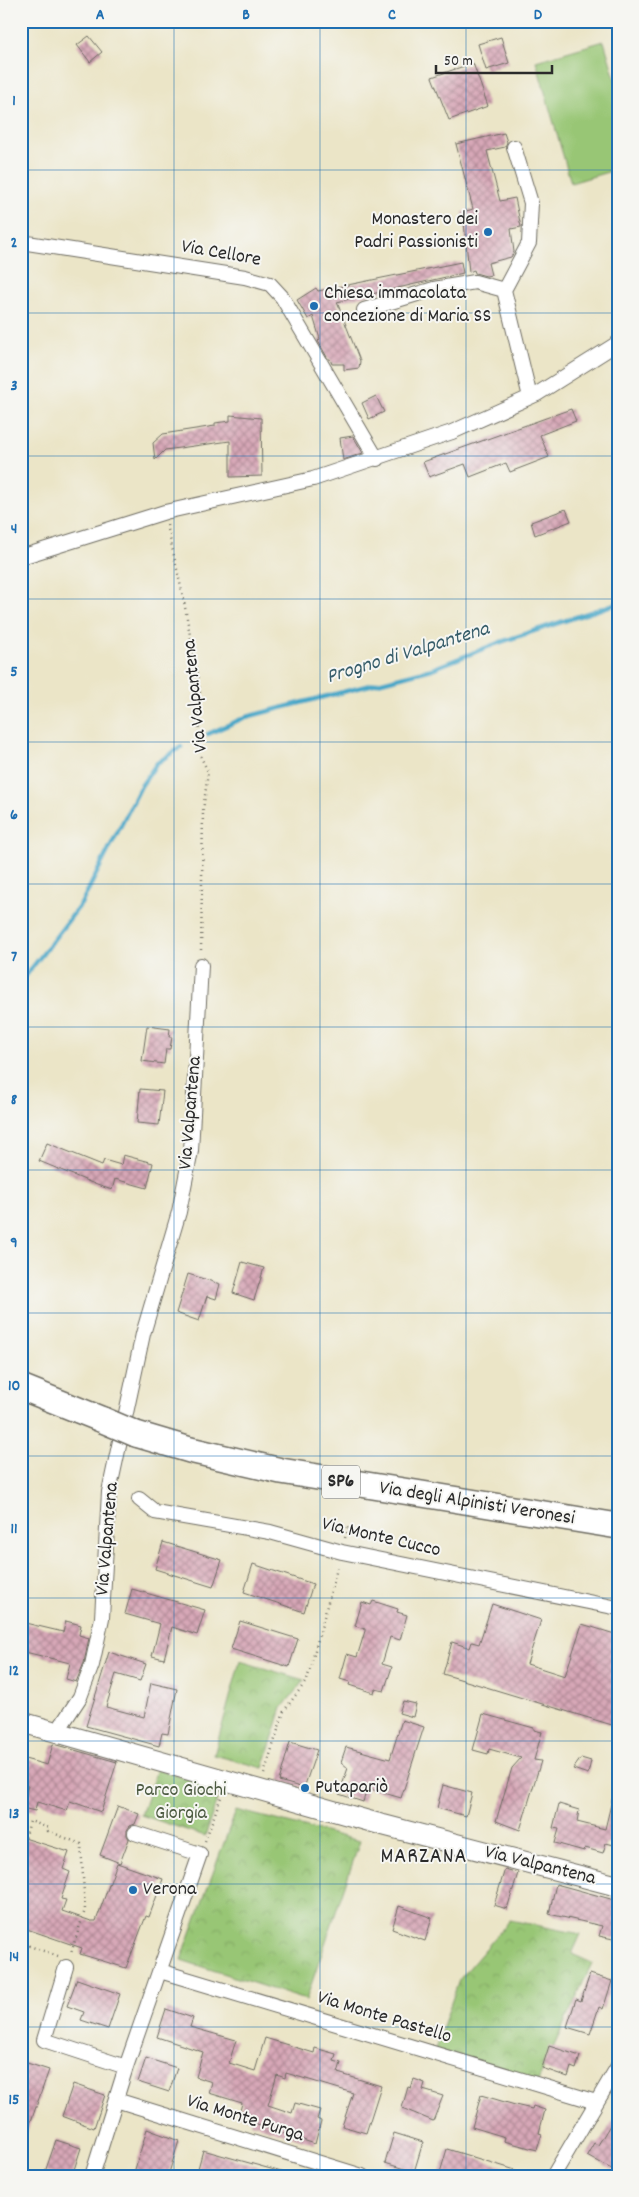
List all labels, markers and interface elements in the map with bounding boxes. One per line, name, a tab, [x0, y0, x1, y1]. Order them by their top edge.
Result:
text: A	[96, 4, 105, 27]
text: B	[242, 4, 250, 27]
text: C	[388, 4, 396, 27]
text: D	[534, 4, 543, 27]
scale bar	[436, 42, 553, 74]
text: 50 m	[444, 51, 473, 73]
text: 1	[12, 90, 16, 113]
place label: Monastero dei Padri Passionisti	[354, 206, 478, 257]
marker: Monastero dei Padri Passionisti	[482, 226, 494, 238]
text: 2	[11, 232, 18, 255]
street label: Via Cellore	[179, 233, 263, 275]
place label: Chiesa immacolata concezione di Maria SS	[324, 280, 491, 331]
marker: Chiesa immacolata concezione di Maria SS	[308, 300, 320, 312]
text: 3	[10, 375, 18, 398]
text: 4	[11, 518, 17, 541]
water label: Progno di Valpantena	[323, 615, 494, 693]
street label: Via Valpantena	[176, 637, 216, 754]
text: 5	[10, 661, 18, 684]
text: 6	[10, 804, 18, 827]
text: 7	[11, 946, 17, 969]
street label: Via Valpantena	[172, 1055, 210, 1171]
text: 8	[11, 1089, 18, 1112]
text: 9	[10, 1232, 18, 1255]
text: 10	[8, 1375, 20, 1398]
road number: SP6	[322, 1465, 360, 1498]
street label: Via degli Alpinisti Veronesi	[377, 1475, 577, 1533]
street label: Via Valpantena	[89, 1481, 127, 1597]
street label: Via Monte Cucco	[319, 1511, 443, 1565]
text: 11	[10, 1518, 18, 1541]
text: 12	[9, 1660, 19, 1683]
place label: Putapariò	[315, 1774, 388, 1802]
park label: Parco Giochi Giorgia	[136, 1777, 227, 1828]
marker: Putapariò	[299, 1782, 311, 1794]
text: 13	[9, 1803, 19, 1826]
street label: Via Valpantena	[481, 1839, 599, 1893]
district label: MARZANA	[380, 1842, 468, 1873]
place label: Verona	[143, 1876, 197, 1904]
marker: Verona	[127, 1884, 139, 1896]
text: 14	[9, 1946, 19, 1969]
street label: Via Monte Pastello	[313, 1984, 455, 2052]
street label: Via Monte Purga	[183, 2088, 308, 2150]
text: 15	[9, 2089, 19, 2112]

